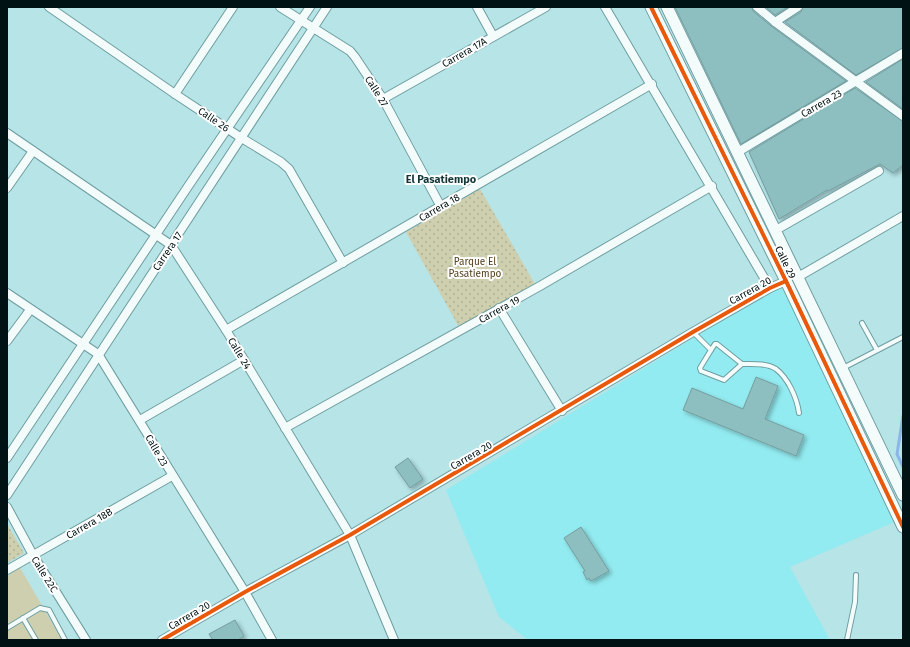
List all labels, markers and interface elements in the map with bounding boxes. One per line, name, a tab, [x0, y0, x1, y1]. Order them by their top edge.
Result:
street label: Carrera 17A	[440, 35, 489, 70]
street label: Calle 27	[362, 74, 391, 110]
street label: Carrera 23	[799, 87, 844, 120]
street label: Calle 26	[196, 105, 231, 135]
district label: El Pasatiempo	[406, 173, 477, 186]
street label: Carrera 18	[417, 191, 463, 224]
street label: Carrera 17	[151, 229, 185, 273]
street label: Calle 29	[772, 244, 798, 281]
park label: Parque El Pasatiempo	[449, 256, 502, 280]
street label: Carrera 20	[727, 274, 774, 307]
street label: Carrera 19	[477, 294, 522, 326]
street label: Calle 24	[225, 336, 254, 372]
street label: Calle 23	[142, 433, 170, 469]
street label: Carrera 20	[449, 439, 495, 473]
street label: Carrera 18B	[64, 506, 115, 542]
street label: Calle 22C	[28, 554, 60, 595]
street label: Carrera 20	[167, 599, 213, 633]

